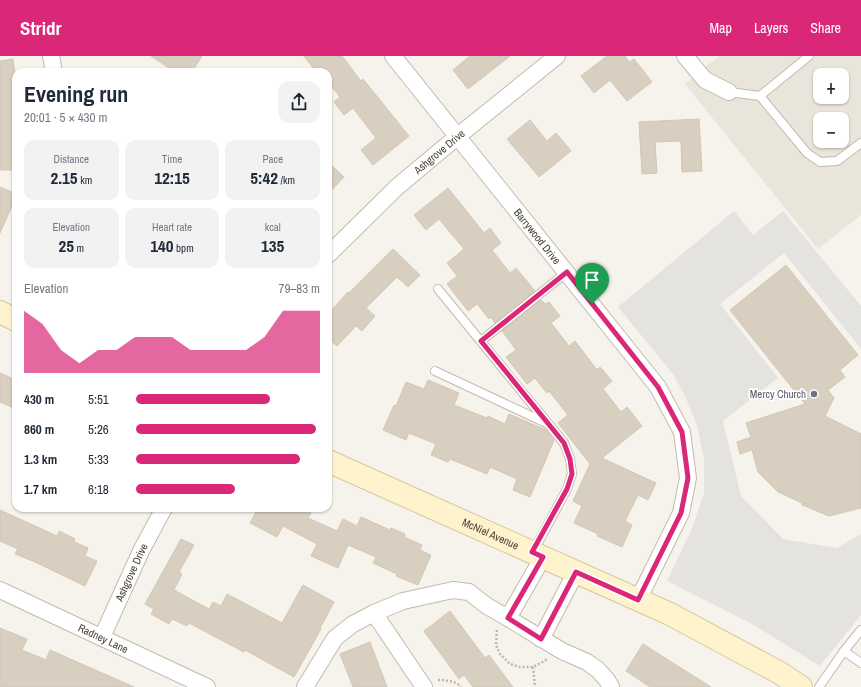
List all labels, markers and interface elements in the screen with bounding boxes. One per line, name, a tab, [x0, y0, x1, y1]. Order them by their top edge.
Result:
text: Stridr	[20, 15, 62, 41]
text: Map	[710, 19, 732, 37]
text: Layers	[754, 19, 788, 37]
text: Share	[810, 19, 841, 37]
map controls	[813, 68, 849, 148]
button: +	[813, 68, 849, 104]
text: Evening run	[24, 79, 128, 109]
button: share	[278, 81, 320, 123]
text: 20:01 · 5 × 430 m	[24, 109, 107, 126]
button: −	[813, 112, 849, 148]
street label: Ashgrove Drive	[410, 126, 468, 178]
text: Distance	[54, 152, 89, 166]
text: Time	[162, 152, 182, 166]
text: Pace	[262, 152, 283, 166]
text: 2.15	[50, 166, 78, 189]
text: 12:15	[154, 166, 190, 189]
text: 5:42	[250, 166, 278, 189]
text: km	[78, 173, 92, 187]
text: /km	[278, 173, 295, 187]
street label: Barrywood Drive	[511, 206, 564, 267]
text: Elevation	[53, 220, 90, 234]
text: Heart rate	[152, 220, 192, 234]
text: kcal	[265, 220, 281, 234]
text: 25	[59, 234, 74, 257]
text: 140	[150, 234, 174, 257]
text: 135	[261, 234, 284, 257]
text: m	[74, 241, 84, 255]
text: bpm	[174, 241, 194, 255]
pin	[575, 263, 609, 304]
icon: arrive	[581, 269, 603, 291]
text: Elevation	[24, 280, 68, 297]
text: 79–83 m	[279, 280, 320, 297]
place label: Mercy Church	[750, 387, 806, 401]
marker: Mercy Church	[809, 389, 819, 399]
text: 430 m	[24, 391, 54, 408]
text: 5:51	[88, 391, 109, 408]
text: 860 m	[24, 421, 54, 438]
text: 5:26	[88, 421, 109, 438]
text: 1.3 km	[24, 451, 57, 468]
text: 5:33	[88, 451, 109, 468]
text: 1.7 km	[24, 481, 57, 498]
text: 6:18	[88, 481, 109, 498]
street label: McNiel Avenue	[460, 515, 521, 552]
street label: Ashgrove Drive	[112, 541, 151, 605]
street label: Radney Lane	[76, 621, 131, 656]

